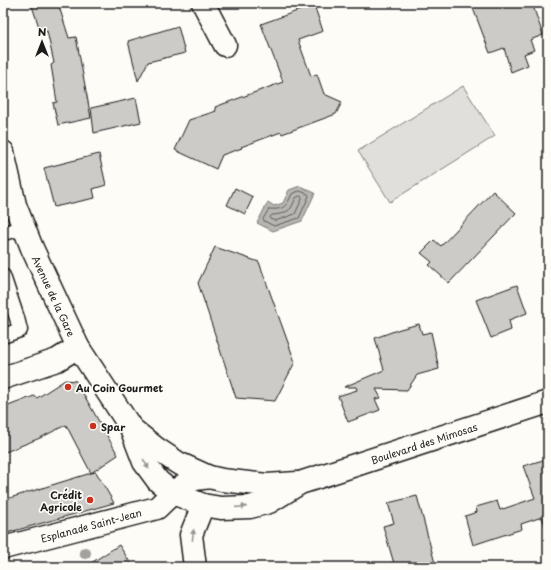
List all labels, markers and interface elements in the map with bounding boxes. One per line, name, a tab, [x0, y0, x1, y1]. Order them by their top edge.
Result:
north arrow	[22, 22, 62, 62]
text: N	[38, 23, 47, 40]
street label: Avenue de la Gare	[29, 253, 79, 339]
place label: Au Coin Gourmet	[75, 380, 163, 395]
marker: Au Coin Gourmet	[63, 382, 73, 392]
place label: Spar	[101, 419, 126, 434]
street label: Boulevard des Mimosas	[369, 419, 480, 467]
marker: Spar	[88, 421, 98, 431]
one-way arrow	[143, 458, 150, 470]
place label: Crédit Agricole	[40, 487, 82, 514]
marker: Crédit Agricole	[85, 495, 95, 505]
street label: Esplanade Saint-Jean	[39, 504, 143, 546]
one-way arrow	[235, 504, 248, 511]
one-way arrow	[189, 529, 196, 542]

